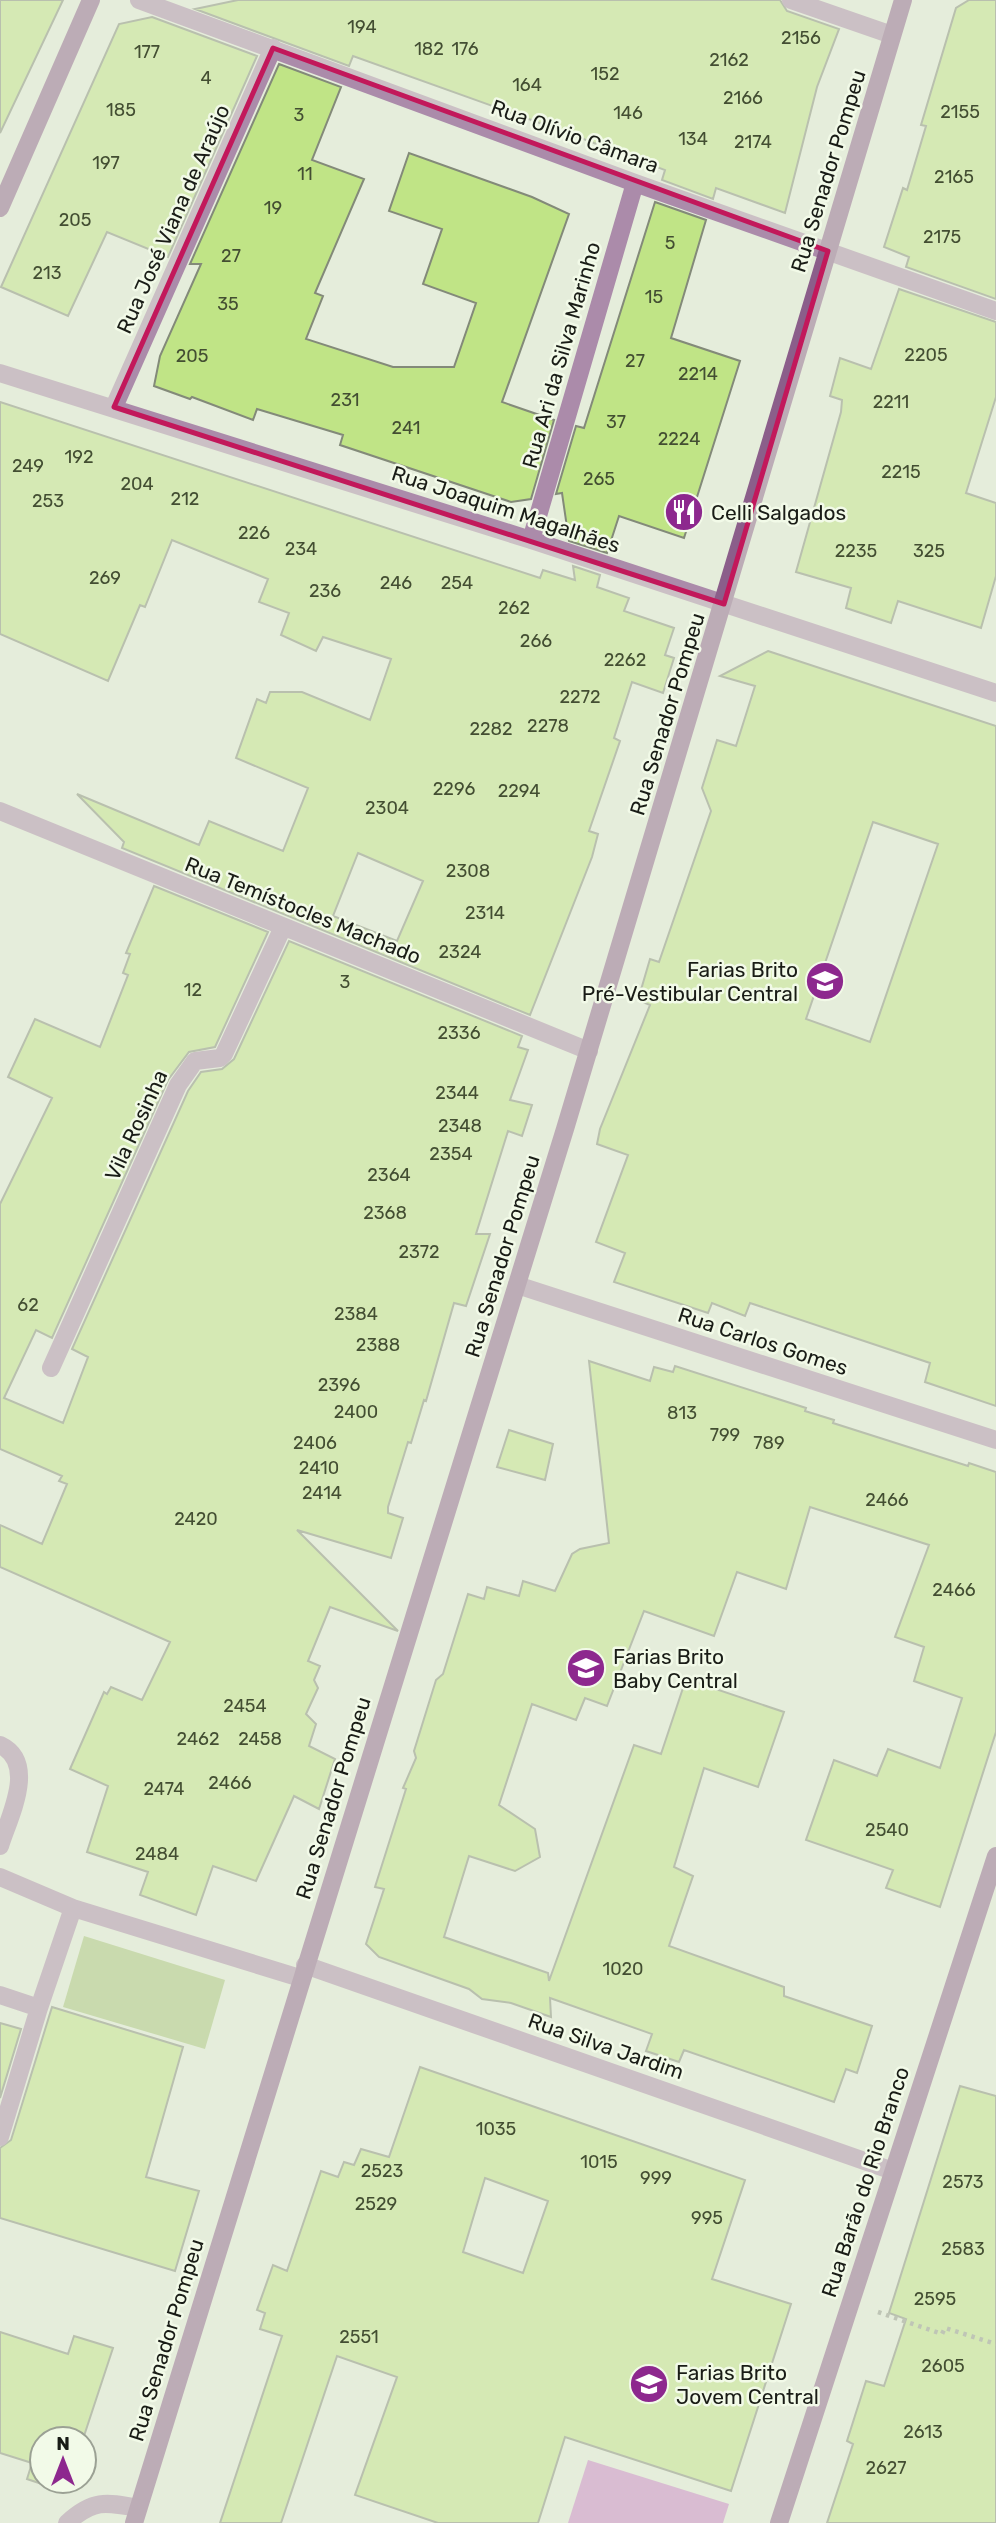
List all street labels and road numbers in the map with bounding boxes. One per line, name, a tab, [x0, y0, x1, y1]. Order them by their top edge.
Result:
street label: Rua Senador Pompeu	[785, 67, 871, 275]
street label: Rua Olívio Câmara	[488, 94, 662, 178]
street label: Rua José Viana de Araújo	[111, 101, 235, 337]
street label: Rua Ari da Silva Marinho	[517, 239, 605, 471]
street label: Rua Joaquim Magalhães	[389, 460, 623, 558]
street label: Rua Senador Pompeu	[624, 610, 710, 818]
street label: Rua Temístocles Machado	[181, 851, 425, 969]
street label: Vila Rosinha	[99, 1066, 173, 1184]
street label: Rua Senador Pompeu	[459, 1152, 545, 1360]
street label: Rua Carlos Gomes	[675, 1302, 851, 1380]
street label: Rua Senador Pompeu	[290, 1694, 376, 1902]
street label: Rua Silva Jardim	[525, 2008, 687, 2084]
street label: Rua Barão do Rio Branco	[816, 2064, 914, 2300]
street label: Rua Senador Pompeu	[123, 2236, 209, 2444]

